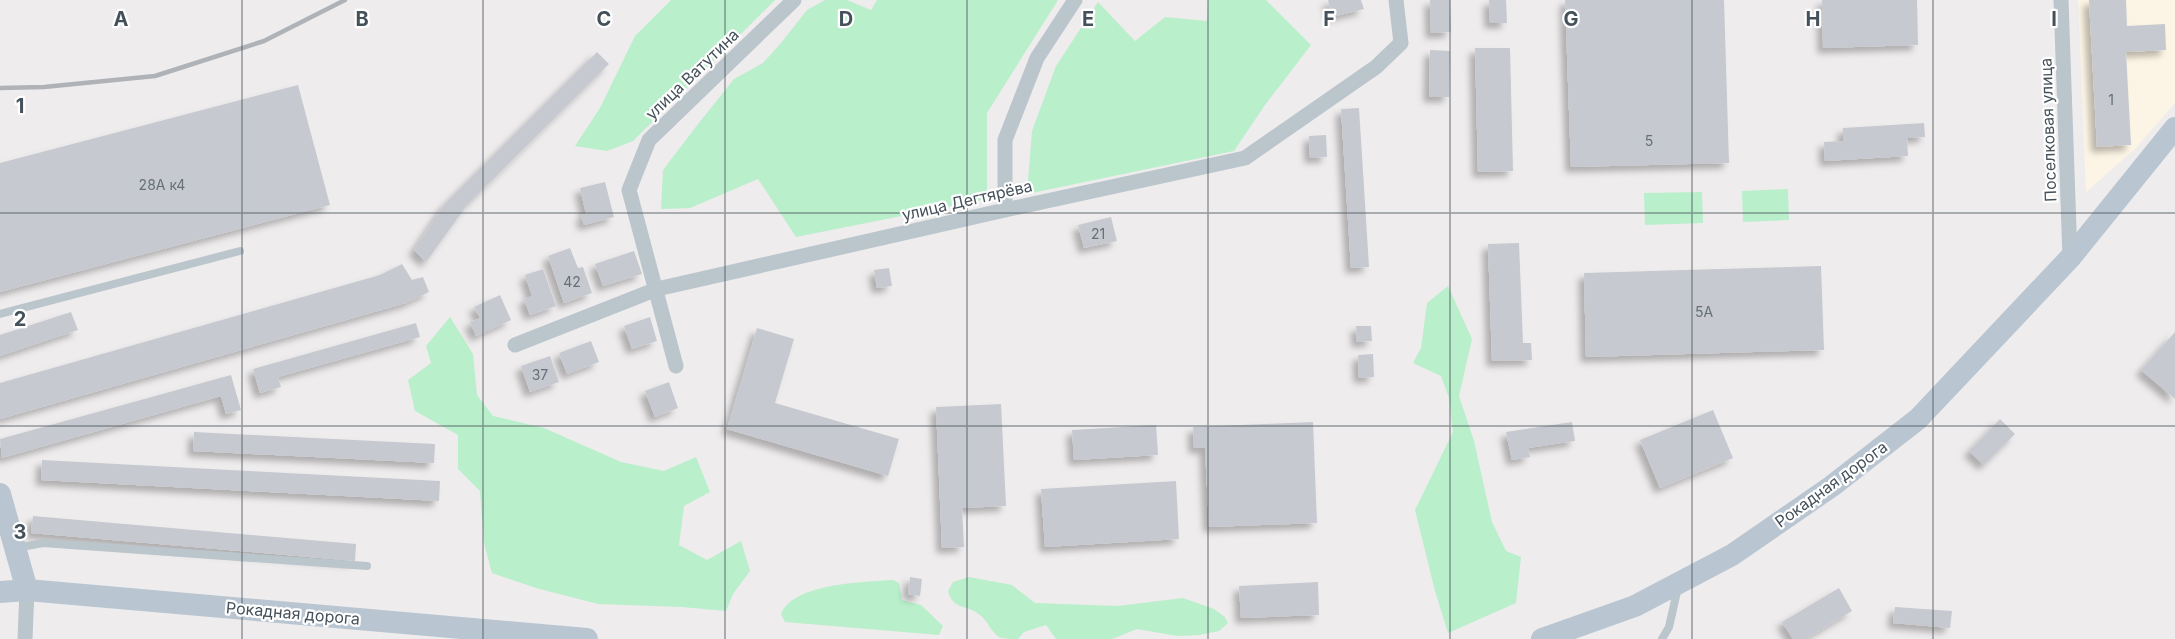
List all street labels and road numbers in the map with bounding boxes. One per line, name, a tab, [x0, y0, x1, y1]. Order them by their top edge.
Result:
street label: улица Ватутина	[641, 24, 743, 124]
street label: Поселковая улица	[2035, 58, 2061, 202]
street label: улица Дегтярёва	[900, 175, 1034, 225]
street label: Рокадная дорога	[1771, 436, 1891, 532]
street label: Рокадная дорога	[225, 597, 361, 629]

